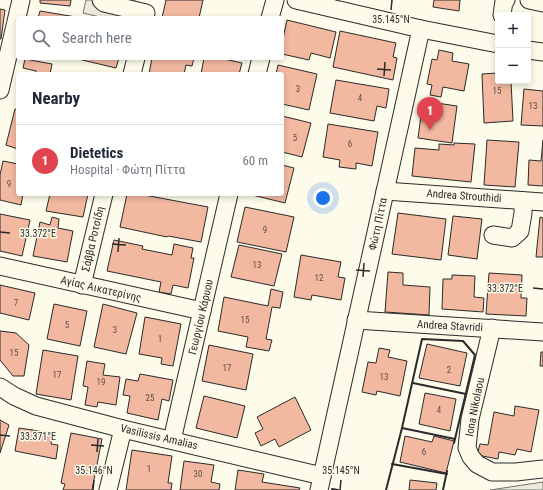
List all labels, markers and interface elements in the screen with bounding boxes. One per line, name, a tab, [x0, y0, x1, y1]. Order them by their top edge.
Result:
map controls	[495, 12, 531, 84]
button: +	[495, 12, 531, 48]
text: 35.145°N	[372, 14, 410, 25]
search box	[16, 16, 284, 60]
icon: search	[30, 27, 52, 49]
text: Search here	[62, 29, 132, 47]
button: −	[495, 48, 531, 84]
house number: 3	[296, 84, 300, 94]
house number: 15	[493, 86, 502, 96]
text: Nearby	[32, 88, 80, 108]
house number: 4	[358, 93, 363, 103]
pin: 1	[417, 97, 443, 130]
house number: 13	[529, 101, 537, 111]
house number: 5	[293, 133, 298, 143]
house number: 6	[348, 139, 352, 149]
text: Dietetics	[70, 144, 123, 162]
text: 1	[42, 153, 48, 168]
text: 60 m	[242, 153, 268, 168]
text: Hospital · Φώτη Πίττα	[70, 162, 185, 177]
house number: 9	[7, 179, 11, 189]
street label: Andrea Strouthidi	[426, 187, 502, 205]
your location	[313, 188, 333, 208]
street label: Φώτη Πίττα	[366, 196, 390, 251]
street label: Σάββα Ροτσίδη	[79, 205, 107, 273]
house number: 9	[263, 225, 267, 235]
text: 33.372°E	[20, 228, 56, 239]
house number: 13	[253, 260, 261, 270]
street label: Αγίας Αικατερίνης	[59, 273, 143, 305]
house number: 12	[315, 273, 324, 283]
street label: Γεωργίου Κάρυου	[186, 278, 216, 356]
text: 33.372°E	[487, 283, 523, 294]
house number: 7	[14, 298, 19, 308]
house number: 15	[241, 315, 250, 325]
street label: Andrea Stavridi	[417, 318, 483, 334]
house number: 5	[65, 320, 70, 330]
house number: 3	[113, 325, 117, 335]
house number: 1	[158, 334, 162, 344]
house number: 15	[10, 348, 19, 358]
house number: 17	[223, 363, 232, 373]
house number: 2	[447, 365, 452, 375]
house number: 17	[53, 370, 62, 380]
house number: 13	[380, 372, 388, 382]
street label: Iona Nikolaou	[463, 376, 487, 438]
house number: 19	[97, 377, 105, 387]
house number: 25	[146, 393, 155, 403]
house number: 4	[437, 405, 442, 415]
street label: Vasilissis Amalias	[119, 422, 199, 452]
text: 33.371°E	[20, 431, 56, 442]
house number: 6	[422, 447, 426, 457]
house number: 1	[147, 464, 151, 474]
text: 35.146°N	[75, 465, 113, 476]
text: 35.145°N	[322, 465, 360, 476]
house number: 30	[194, 469, 202, 479]

